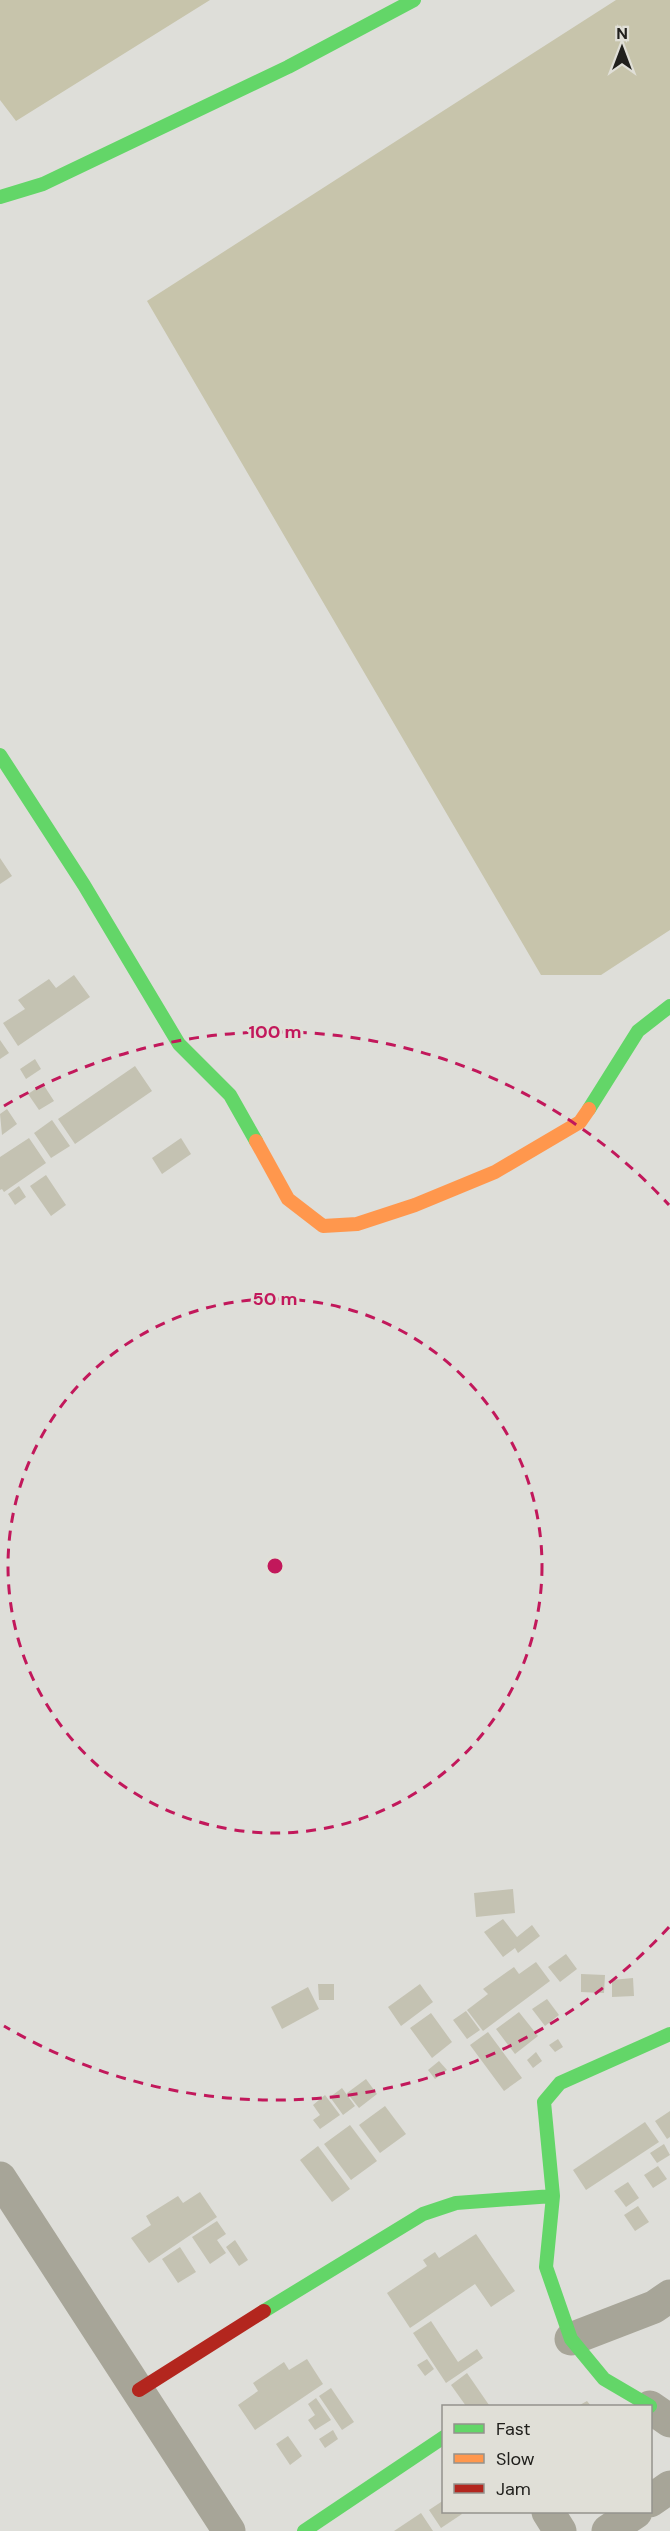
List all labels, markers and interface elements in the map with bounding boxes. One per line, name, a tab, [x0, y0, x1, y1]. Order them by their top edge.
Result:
north arrow	[592, 18, 652, 78]
text: N	[616, 23, 628, 44]
text: 100 m	[248, 1020, 302, 1044]
text: 50 m	[252, 1287, 298, 1311]
centre of rings	[265, 1556, 285, 1576]
legend	[442, 2405, 652, 2513]
text: Fast	[496, 2417, 531, 2441]
text: Slow	[496, 2447, 535, 2471]
text: Jam	[496, 2477, 531, 2501]

